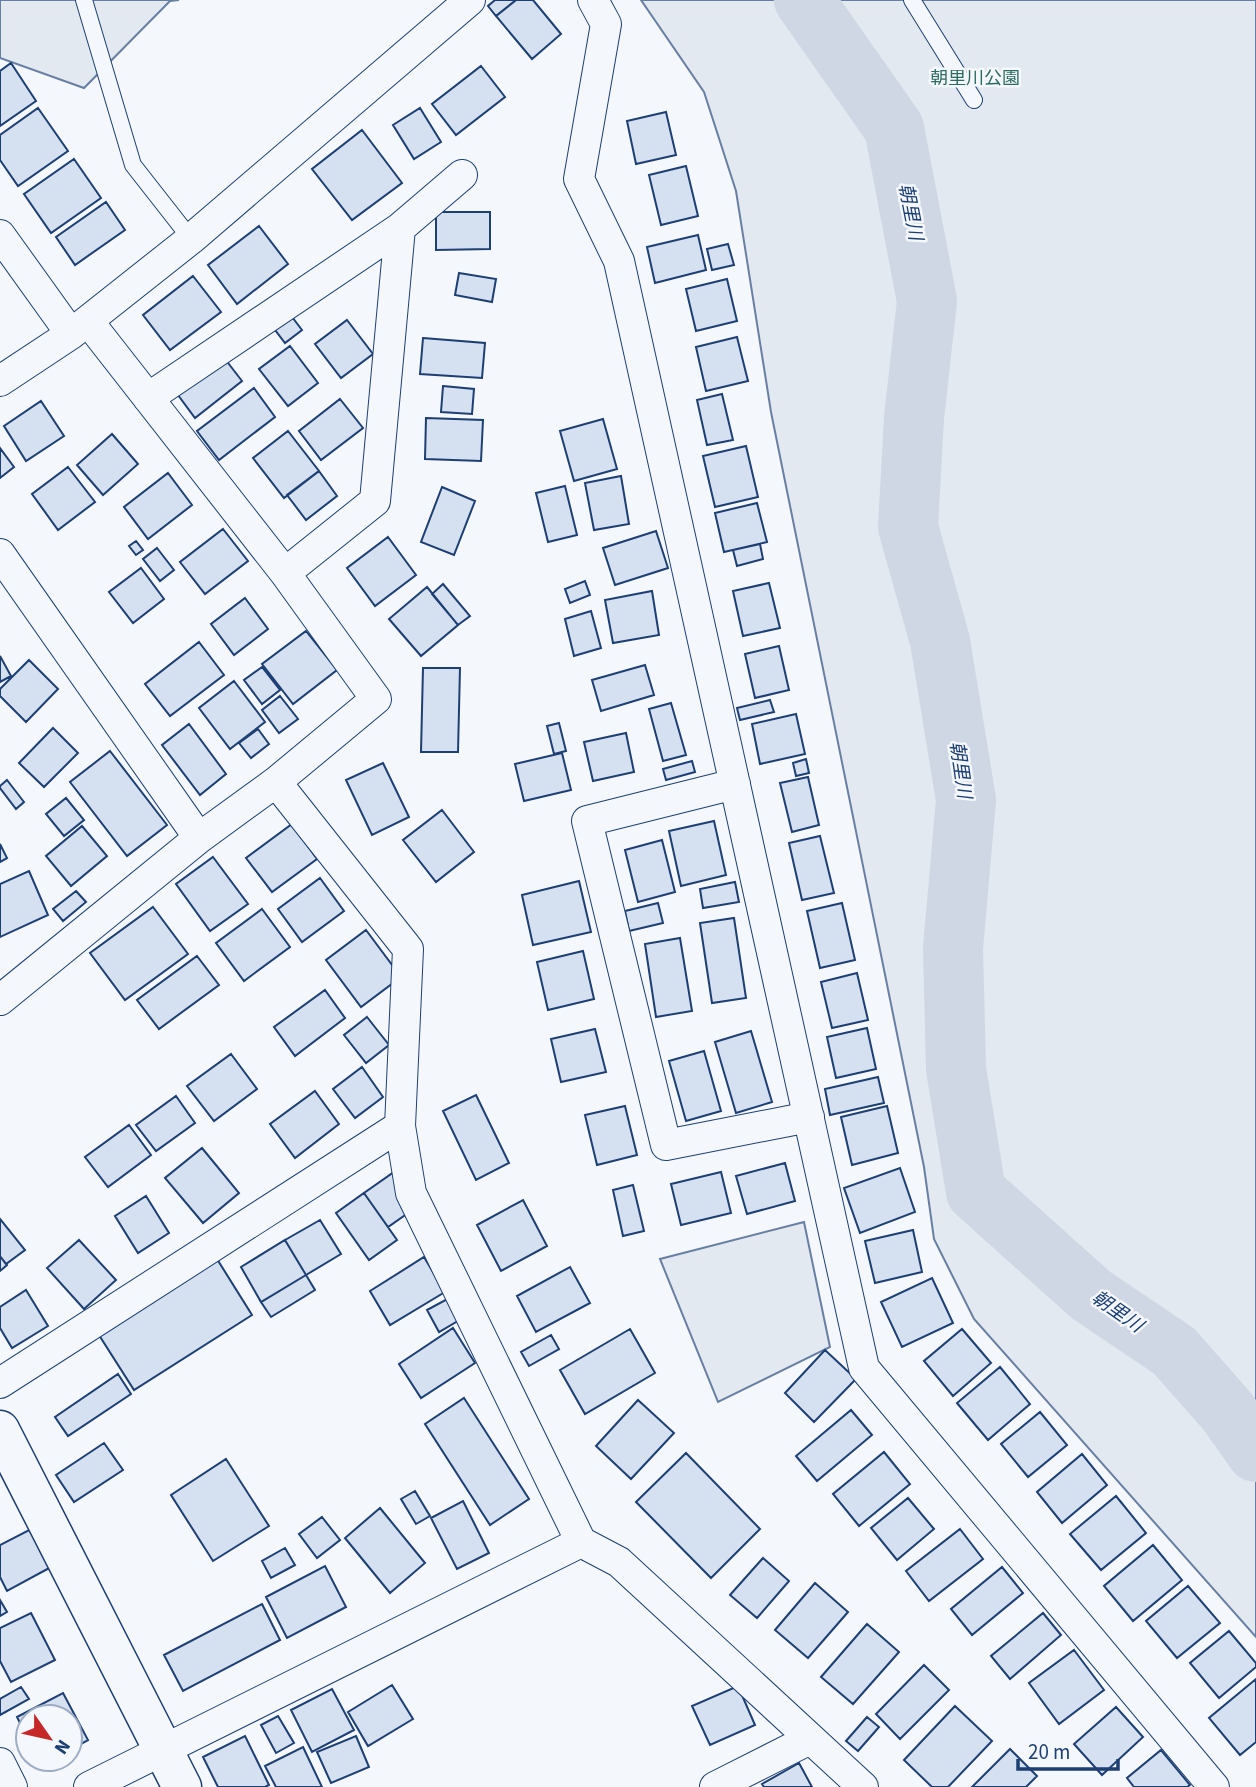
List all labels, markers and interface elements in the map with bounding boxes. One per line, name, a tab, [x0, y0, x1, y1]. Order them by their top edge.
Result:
park label: 朝里川公園	[930, 66, 1020, 91]
water label: 朝里川	[891, 181, 929, 245]
water label: 朝里川	[943, 740, 978, 802]
water label: 朝里川	[1086, 1285, 1150, 1341]
north arrow	[14, 1703, 84, 1773]
scale bar	[1018, 1728, 1118, 1772]
text: N	[47, 1734, 77, 1759]
text: 20 m	[1028, 1737, 1070, 1767]

